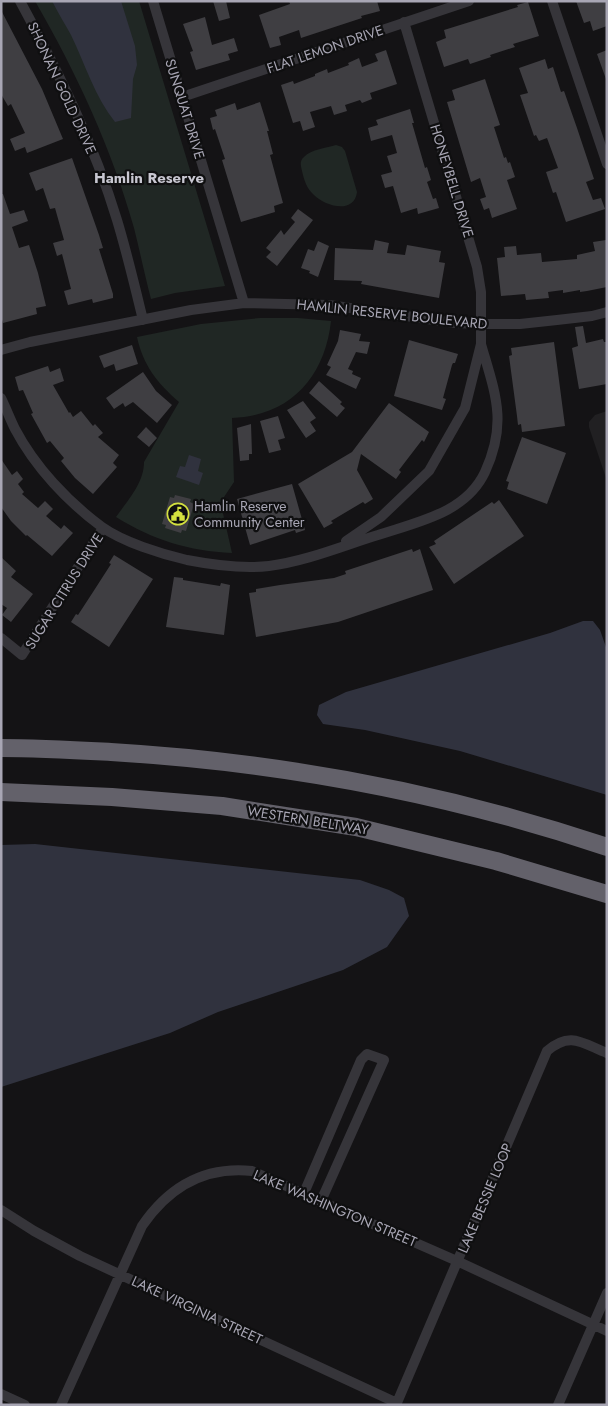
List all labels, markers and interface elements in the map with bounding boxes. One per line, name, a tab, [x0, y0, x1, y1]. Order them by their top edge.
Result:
street label: SHONAN GOLD DRIVE	[23, 19, 101, 157]
street label: FLAT LEMON DRIVE	[264, 20, 386, 78]
street label: SUNQUAT DRIVE	[160, 56, 210, 162]
street label: HONEYBELL DRIVE	[425, 122, 479, 240]
district label: Hamlin Reserve	[94, 167, 204, 189]
street label: HAMLIN RESERVE BOULEVARD	[296, 294, 488, 334]
place label: Hamlin Reserve Community Center	[194, 496, 305, 532]
public building icon: Hamlin Reserve Community Center	[166, 502, 190, 526]
street label: SUGAR CITRUS DRIVE	[20, 529, 108, 653]
street label: WESTERN BELTWAY	[246, 801, 370, 839]
street label: LAKE BESSIE LOOP	[453, 1140, 517, 1256]
street label: LAKE WASHINGTON STREET	[250, 1164, 420, 1252]
street label: LAKE VIRGINIA STREET	[128, 1271, 266, 1349]

